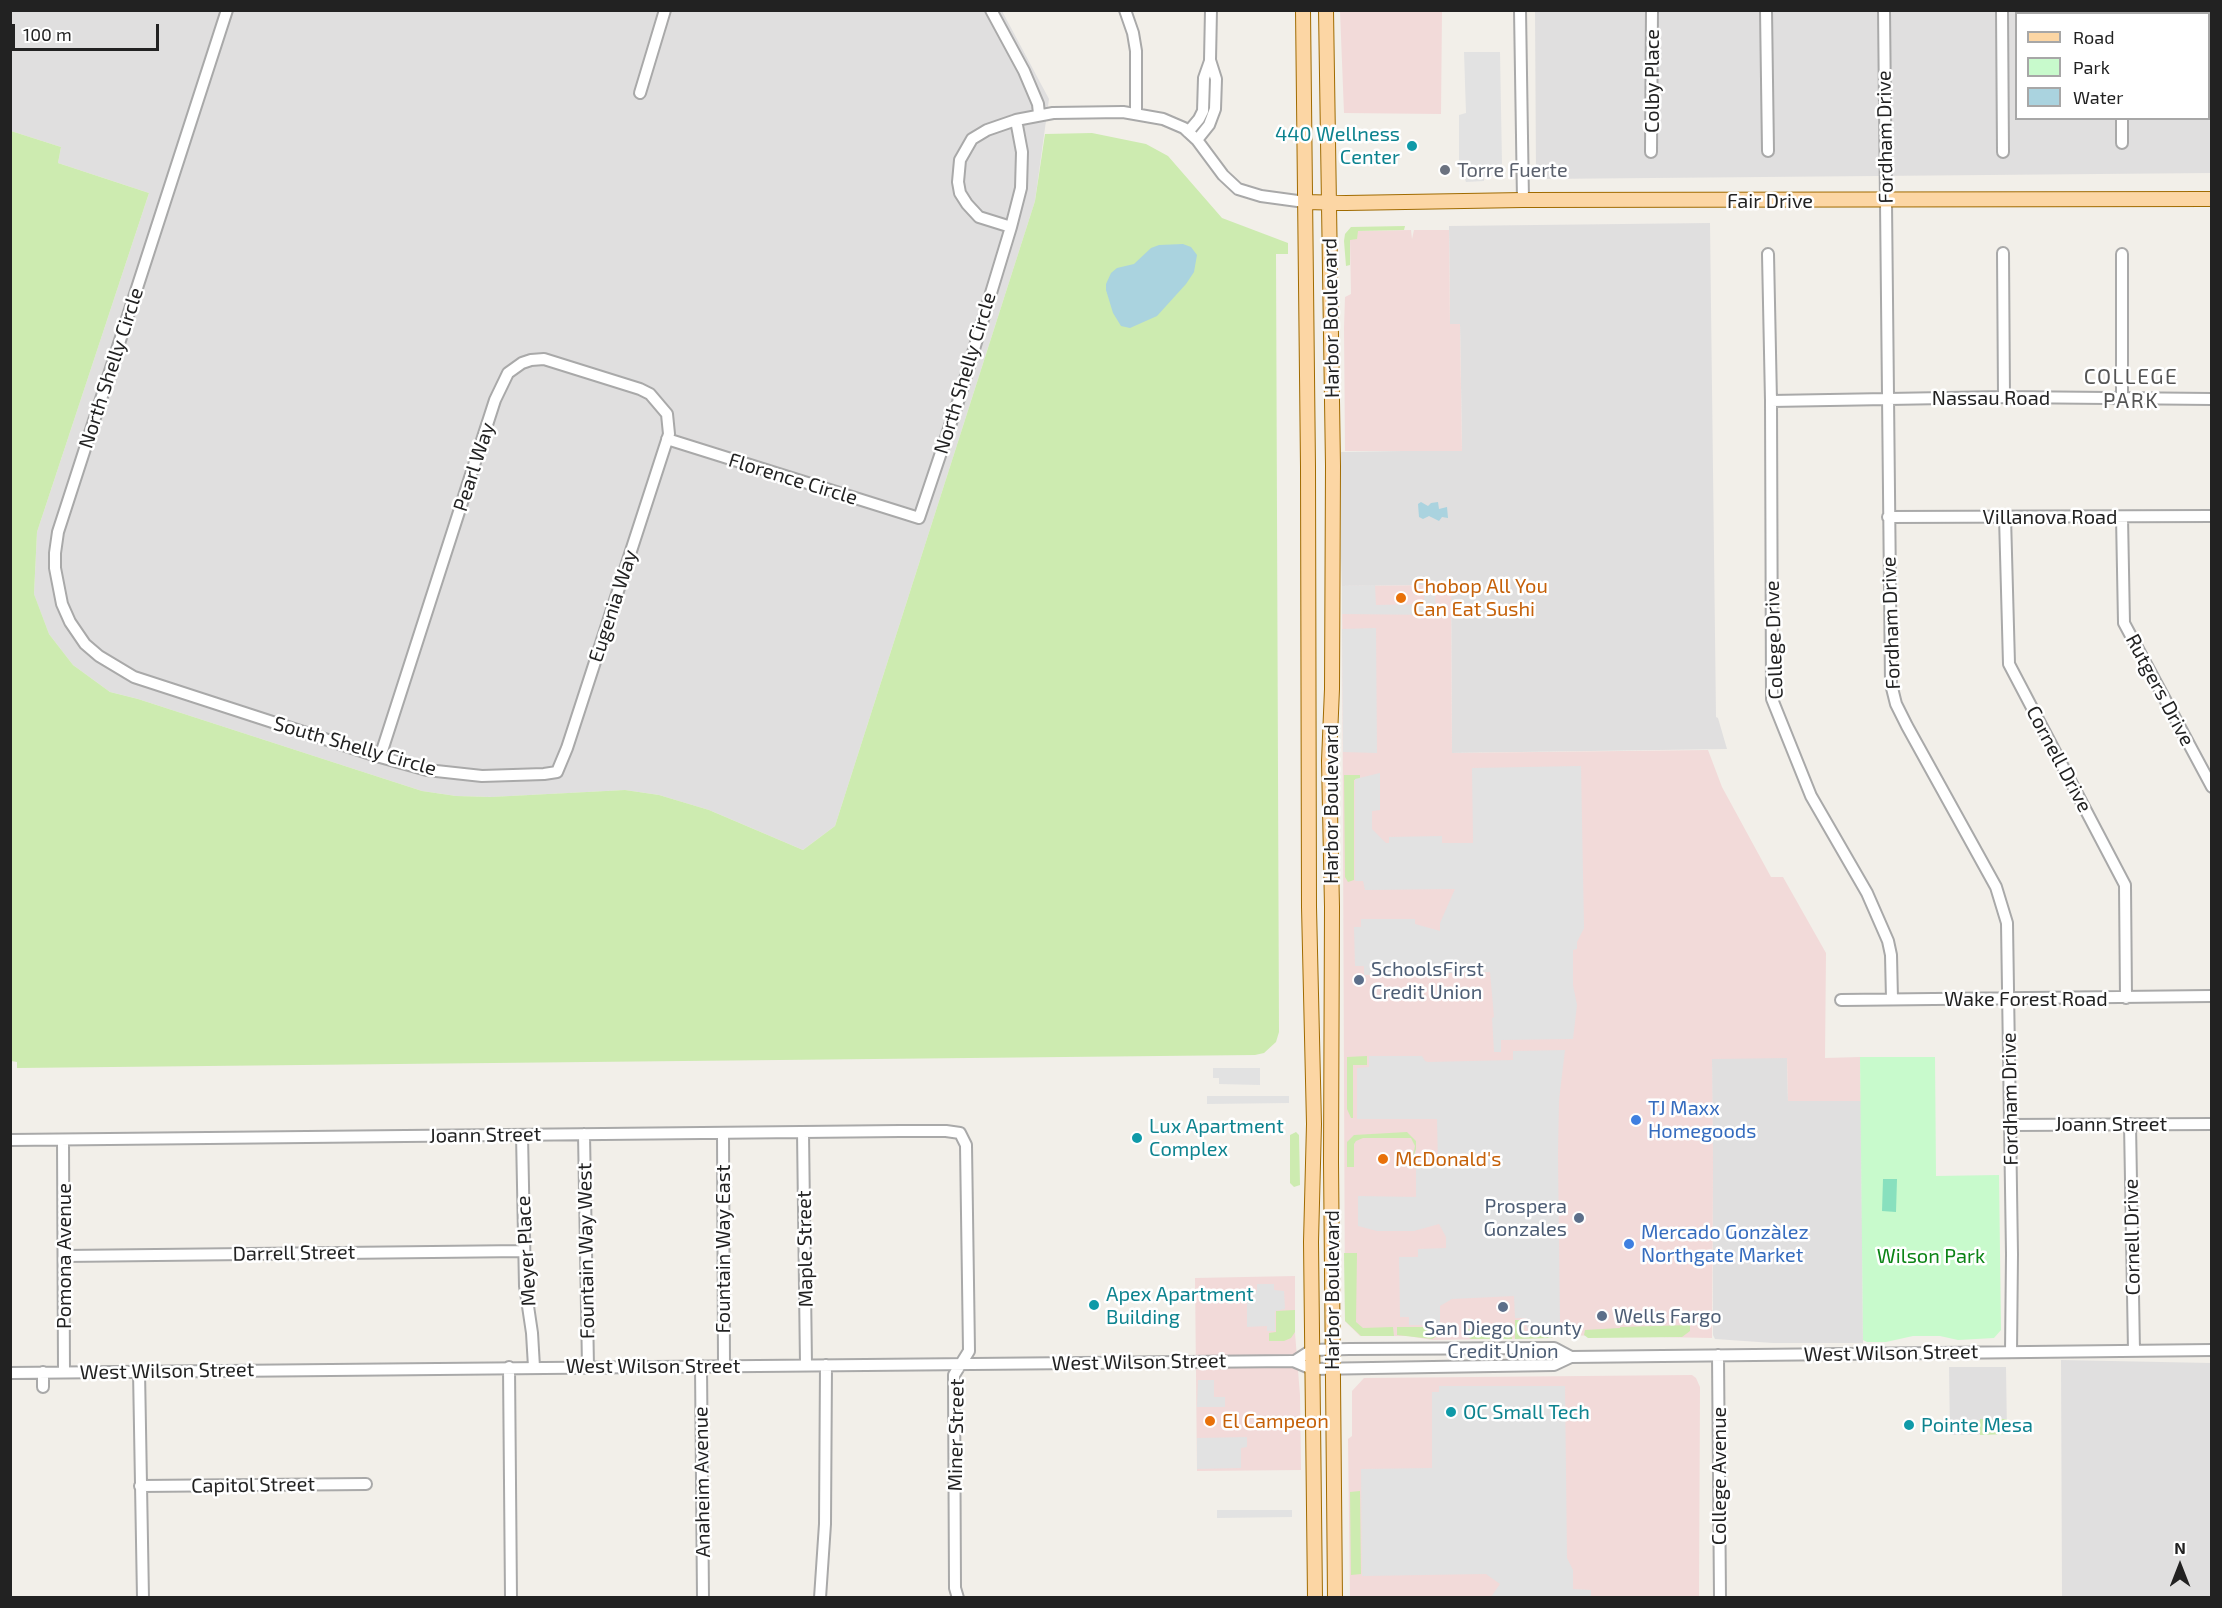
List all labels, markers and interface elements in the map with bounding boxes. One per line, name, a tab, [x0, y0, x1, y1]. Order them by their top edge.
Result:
scale bar	[15, 12, 162, 50]
legend	[2015, 12, 2210, 120]
text: 100 m	[23, 23, 72, 45]
text: Road	[2073, 26, 2114, 48]
street label: Colby Place	[1640, 29, 1664, 133]
text: Park	[2073, 56, 2110, 78]
street label: Fordham Drive	[1872, 70, 1898, 204]
text: Water	[2073, 86, 2123, 108]
place label: 440 Wellness Center	[1275, 122, 1400, 169]
marker: 440 Wellness Center	[1405, 139, 1419, 153]
place label: Torre Fuerte	[1457, 158, 1568, 182]
marker: Torre Fuerte	[1438, 163, 1452, 177]
street label: Fair Drive	[1727, 189, 1813, 213]
street label: Harbor Boulevard	[1318, 238, 1344, 398]
street label: North Shelly Circle	[74, 284, 148, 452]
street label: North Shelly Circle	[929, 289, 1001, 457]
district label: COLLEGE PARK	[2084, 364, 2178, 414]
street label: Nassau Road	[1932, 386, 2050, 410]
street label: Pearl Way	[448, 419, 500, 515]
street label: Florence Circle	[726, 448, 860, 510]
street label: Villanova Road	[1983, 505, 2117, 529]
street label: Eugenia Way	[584, 547, 642, 665]
street label: Fordham Drive	[1877, 556, 1905, 690]
place label: Chobop All You Can Eat Sushi	[1413, 574, 1548, 621]
street label: College Drive	[1760, 580, 1788, 700]
marker: Chobop All You Can Eat Sushi	[1394, 591, 1408, 605]
street label: Rutgers Drive	[2120, 630, 2200, 750]
street label: Cornell Drive	[2021, 702, 2097, 816]
street label: South Shelly Circle	[271, 711, 439, 781]
street label: Harbor Boulevard	[1319, 724, 1343, 884]
place label: SchoolsFirst Credit Union	[1371, 957, 1484, 1004]
marker: SchoolsFirst Credit Union	[1352, 973, 1366, 987]
street label: Wake Forest Road	[1944, 987, 2108, 1011]
street label: Fordham Drive	[1997, 1032, 2023, 1166]
place label: TJ Maxx Homegoods	[1648, 1096, 1756, 1143]
street label: Joann Street	[2055, 1112, 2167, 1136]
marker: TJ Maxx Homegoods	[1629, 1113, 1643, 1127]
place label: Lux Apartment Complex	[1149, 1114, 1284, 1161]
street label: Joann Street	[429, 1122, 541, 1148]
marker: Lux Apartment Complex	[1130, 1131, 1144, 1145]
place label: McDonald's	[1395, 1147, 1501, 1171]
marker: McDonald's	[1376, 1152, 1390, 1166]
street label: Fountain Way West	[572, 1163, 600, 1339]
street label: Fountain Way East	[711, 1164, 735, 1334]
street label: Cornell Drive	[2119, 1178, 2145, 1296]
street label: Pomona Avenue	[52, 1183, 76, 1329]
street label: Maple Street	[792, 1190, 818, 1308]
place label: Prospera Gonzales	[1483, 1194, 1567, 1241]
street label: Meyer Place	[511, 1195, 541, 1307]
street label: Harbor Boulevard	[1320, 1210, 1344, 1370]
marker: Prospera Gonzales	[1572, 1211, 1586, 1225]
place label: Mercado Gonzàlez Northgate Market	[1641, 1220, 1809, 1267]
marker: Mercado Gonzàlez Northgate Market	[1622, 1237, 1636, 1251]
street label: Darrell Street	[232, 1240, 356, 1266]
park label: Wilson Park	[1877, 1244, 1985, 1268]
place label: Apex Apartment Building	[1106, 1282, 1254, 1329]
marker: Apex Apartment Building	[1087, 1298, 1101, 1312]
marker: San Diego County Credit Union	[1496, 1300, 1510, 1314]
place label: Wells Fargo	[1614, 1304, 1722, 1328]
marker: Wells Fargo	[1595, 1309, 1609, 1323]
place label: San Diego County Credit Union	[1424, 1316, 1582, 1363]
street label: West Wilson Street	[1803, 1339, 1979, 1367]
street label: West Wilson Street	[1051, 1348, 1227, 1376]
street label: West Wilson Street	[566, 1354, 740, 1378]
street label: West Wilson Street	[79, 1357, 255, 1385]
street label: Miner Street	[943, 1378, 969, 1492]
place label: OC Small Tech	[1463, 1400, 1590, 1424]
marker: OC Small Tech	[1444, 1405, 1458, 1419]
street label: Anaheim Avenue	[689, 1406, 715, 1558]
street label: College Avenue	[1707, 1407, 1731, 1545]
place label: El Campeon	[1222, 1409, 1329, 1433]
place label: Pointe Mesa	[1921, 1413, 2033, 1437]
marker: El Campeon	[1203, 1414, 1217, 1428]
marker: Pointe Mesa	[1902, 1418, 1916, 1432]
street label: Capitol Street	[191, 1472, 315, 1498]
north arrow	[2150, 1536, 2210, 1596]
text: N	[2174, 1538, 2186, 1557]

